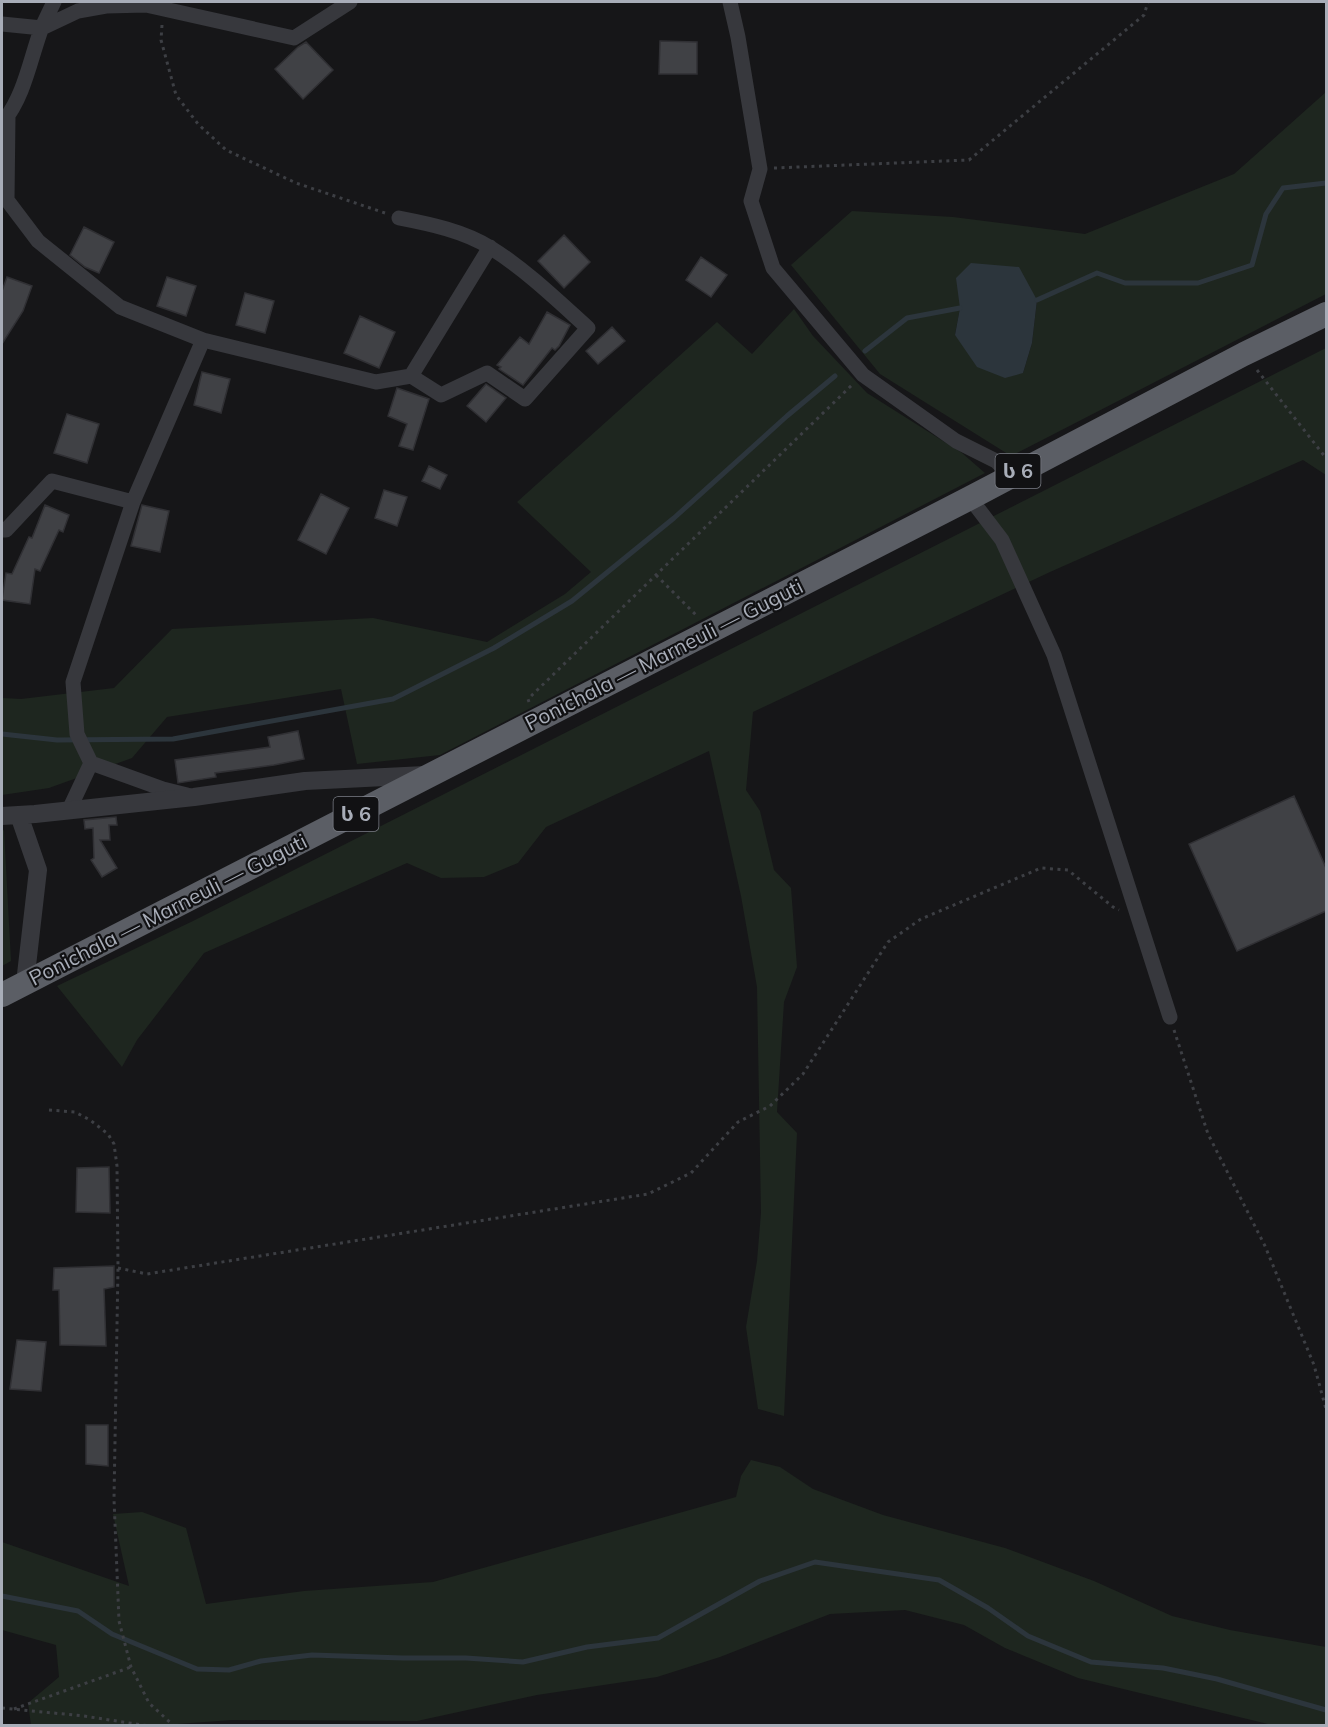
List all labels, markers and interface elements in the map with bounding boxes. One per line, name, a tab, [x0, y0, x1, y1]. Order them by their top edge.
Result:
road number: ს 6	[996, 454, 1040, 488]
street label: Ponichala — Marneuli — Guguti	[520, 573, 807, 736]
road number: ს 6	[334, 797, 378, 831]
street label: Ponichala — Marneuli — Guguti	[24, 828, 311, 991]

